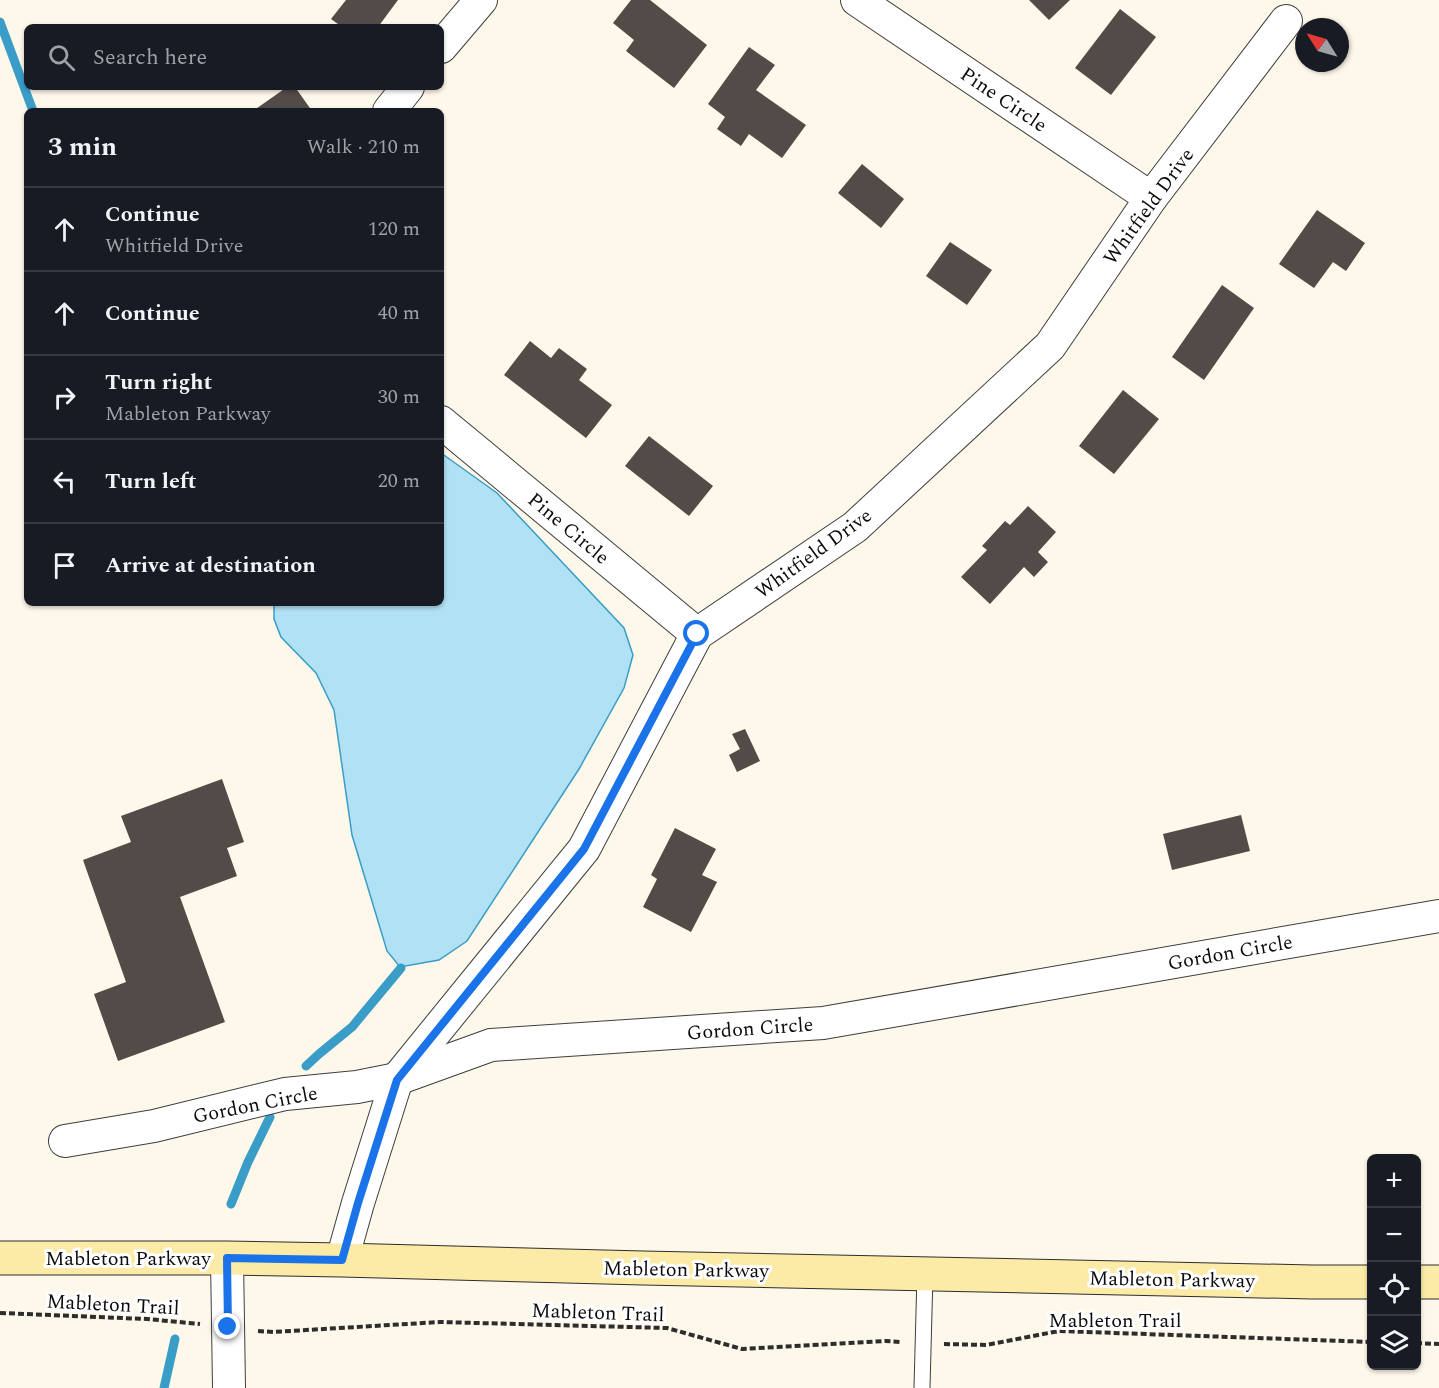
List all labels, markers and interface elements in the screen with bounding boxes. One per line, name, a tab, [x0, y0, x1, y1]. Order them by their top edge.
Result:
north arrow	[1295, 18, 1349, 72]
search box	[24, 24, 444, 90]
icon: search	[45, 41, 78, 74]
text: Search here	[93, 41, 207, 74]
street label: Pine Circle	[954, 60, 1053, 140]
text: 3 min	[48, 127, 117, 167]
text: Walk · 210 m	[307, 132, 420, 162]
street label: Whitfield Drive	[1096, 142, 1202, 271]
text: Continue	[105, 198, 200, 231]
icon: ahead	[48, 213, 81, 246]
text: 120 m	[368, 214, 420, 244]
text: Whitfield Drive	[105, 231, 243, 261]
icon: ahead	[48, 297, 81, 330]
text: Continue	[105, 297, 200, 330]
text: 40 m	[378, 298, 420, 328]
text: Turn right	[105, 366, 212, 399]
icon: right	[48, 381, 81, 414]
text: 30 m	[378, 382, 420, 412]
text: Mableton Parkway	[105, 399, 271, 429]
icon: left	[48, 465, 81, 498]
text: Turn left	[105, 465, 197, 498]
text: 20 m	[378, 466, 420, 496]
street label: Pine Circle	[521, 485, 616, 572]
street label: Whitfield Drive	[749, 501, 878, 607]
icon: arrive	[48, 549, 81, 582]
text: Arrive at destination	[105, 549, 316, 582]
route start	[683, 620, 709, 646]
street label: Gordon Circle	[1165, 927, 1295, 979]
street label: Gordon Circle	[686, 1010, 814, 1048]
street label: Gordon Circle	[190, 1078, 320, 1132]
map controls	[1367, 1154, 1421, 1370]
button: +	[1367, 1154, 1421, 1208]
button: −	[1367, 1208, 1421, 1262]
street label: Mableton Parkway	[45, 1244, 212, 1274]
street label: Mableton Parkway	[603, 1254, 770, 1286]
button: locate	[1367, 1262, 1421, 1316]
street label: Mableton Parkway	[1089, 1264, 1256, 1296]
street label: Mableton Trail	[46, 1287, 180, 1323]
street label: Mableton Trail	[531, 1296, 665, 1330]
street label: Mableton Trail	[1048, 1306, 1182, 1336]
route end	[214, 1313, 240, 1339]
button: layers	[1367, 1316, 1421, 1370]

